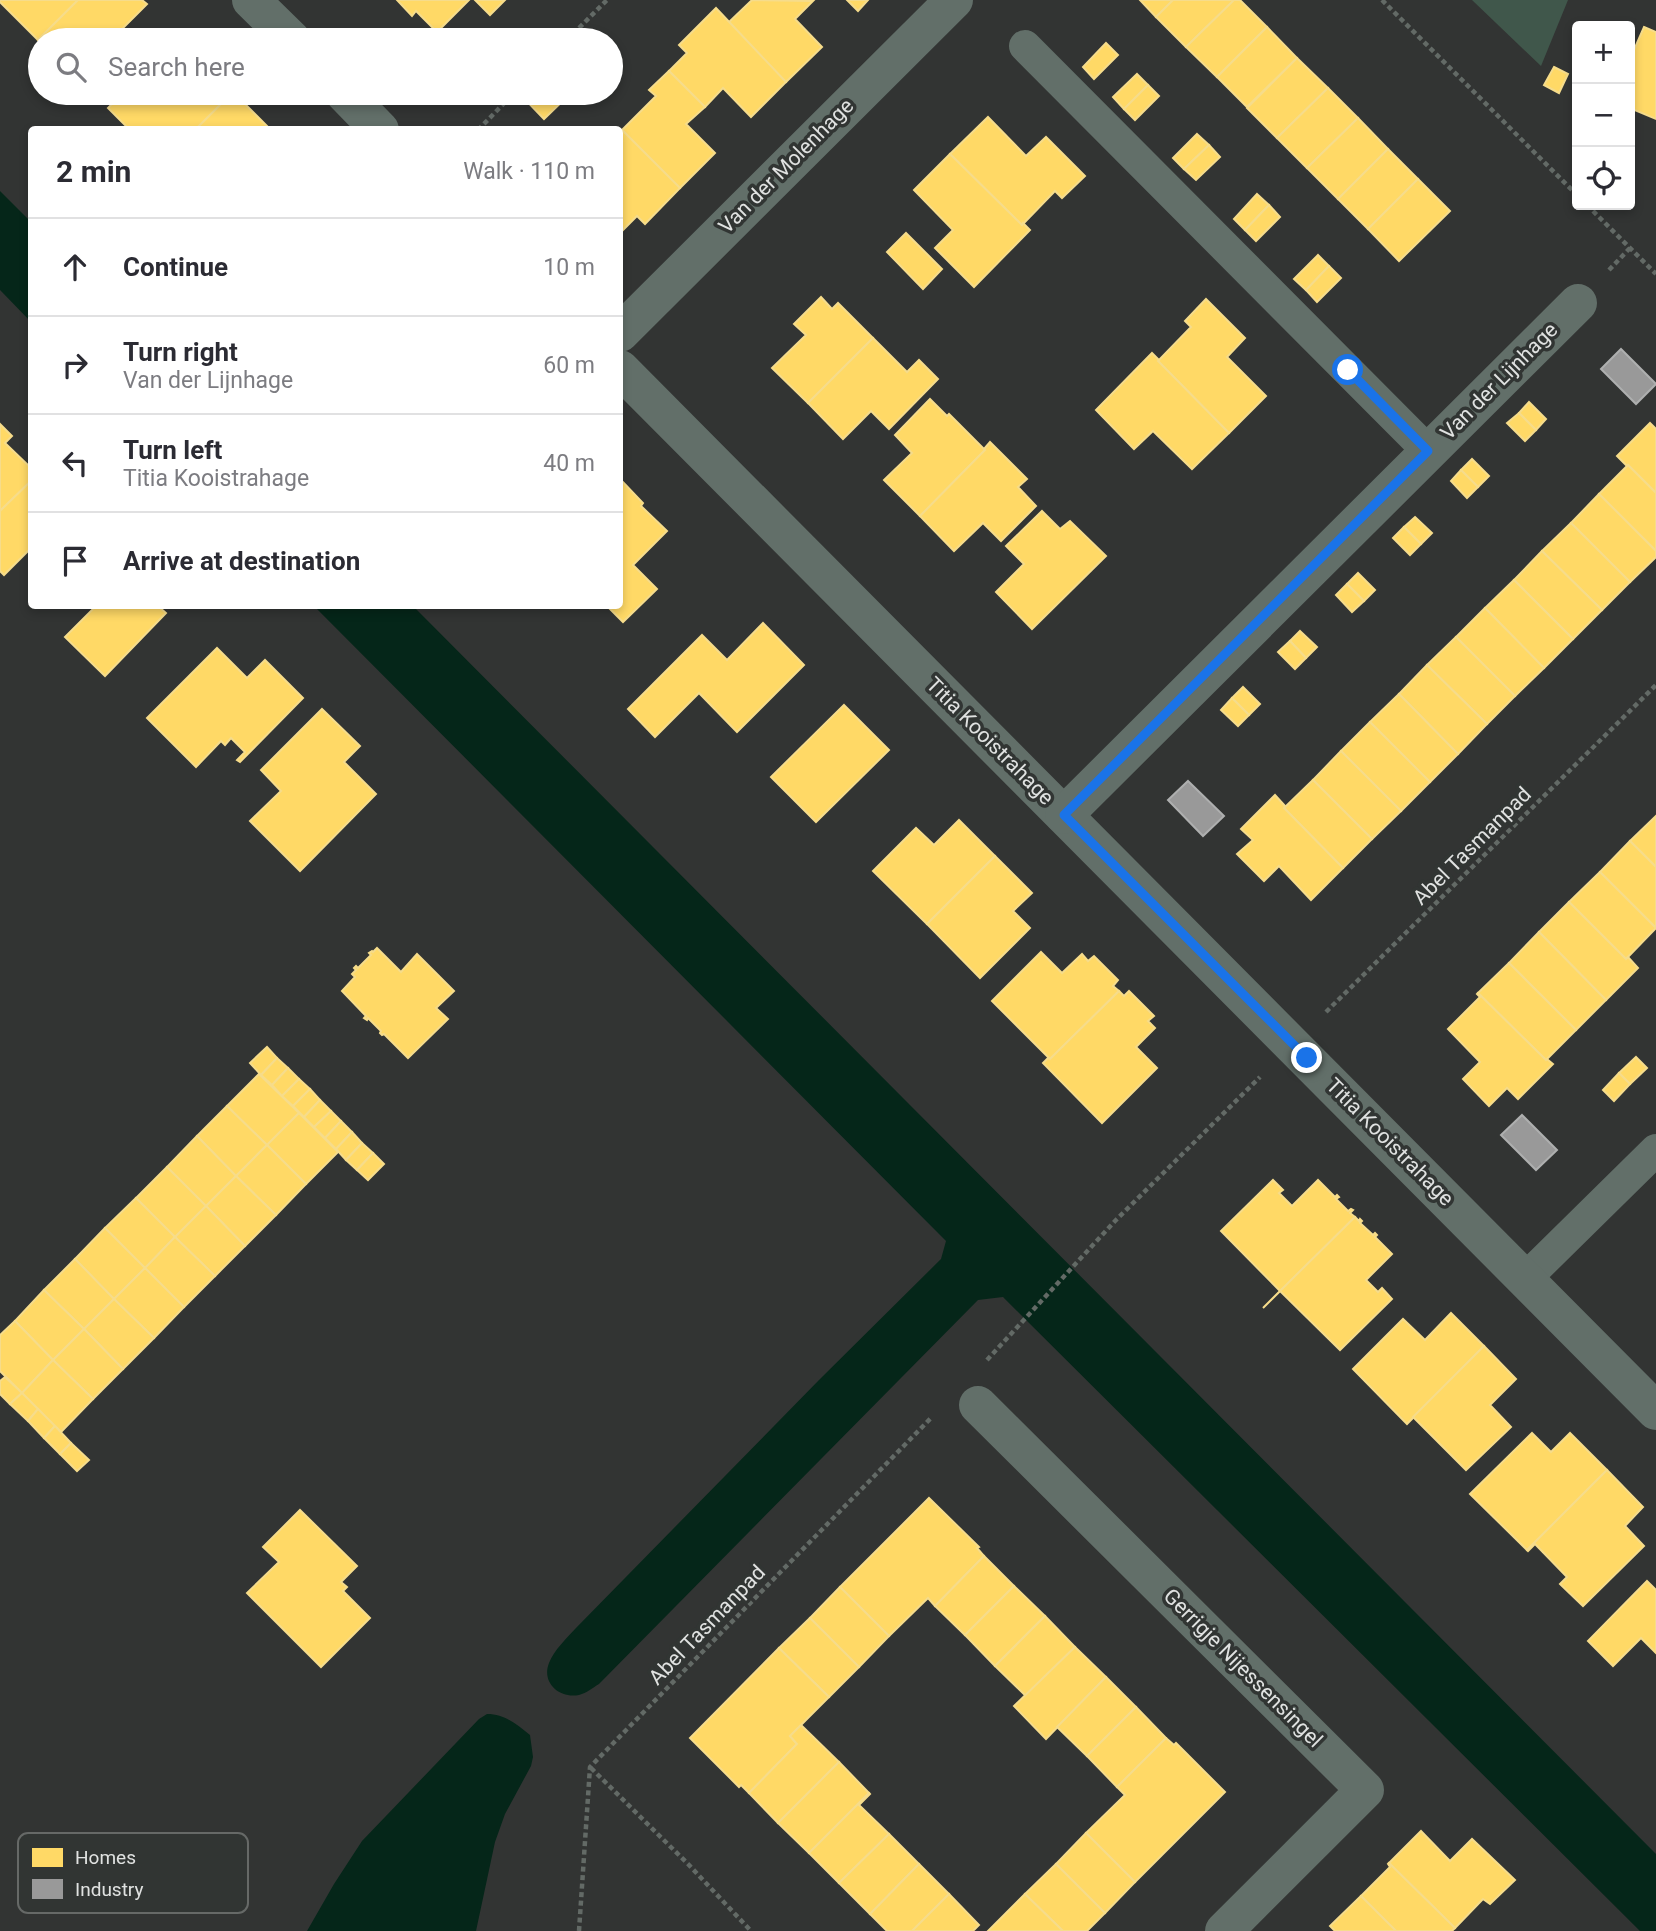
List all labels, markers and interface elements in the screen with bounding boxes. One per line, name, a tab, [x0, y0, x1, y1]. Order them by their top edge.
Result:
map controls	[1572, 21, 1635, 210]
button: +	[1572, 21, 1635, 84]
search box	[28, 28, 623, 105]
icon: search	[52, 48, 90, 86]
text: Search here	[108, 52, 245, 82]
button: −	[1572, 84, 1635, 147]
street label: Van der Molenhage	[714, 94, 858, 238]
button: locate	[1572, 147, 1635, 210]
text: 2 min	[56, 154, 131, 189]
text: Walk · 110 m	[463, 158, 595, 185]
icon: ahead	[56, 248, 94, 286]
text: Continue	[123, 252, 228, 282]
text: 10 m	[543, 254, 595, 281]
street label: Van der Lijnhage	[1436, 318, 1562, 444]
text: Turn right	[123, 337, 238, 367]
icon: right	[56, 346, 94, 384]
text: 60 m	[543, 352, 595, 379]
route start	[1332, 354, 1363, 385]
text: Van der Lijnhage	[123, 367, 293, 394]
text: Turn left	[123, 435, 222, 465]
icon: left	[56, 444, 94, 482]
text: 40 m	[543, 450, 595, 477]
text: Titia Kooistrahage	[123, 465, 309, 492]
icon: arrive	[56, 542, 94, 580]
text: Arrive at destination	[123, 546, 360, 576]
street label: Titia Kooistrahage	[921, 672, 1059, 810]
street label: Abel Tasmanpad	[1408, 782, 1536, 910]
route end	[1291, 1042, 1322, 1073]
street label: Titia Kooistrahage	[1321, 1073, 1459, 1211]
street label: Abel Tasmanpad	[644, 1560, 770, 1690]
street label: Gerrigje Nijessensingel	[1159, 1584, 1327, 1752]
legend	[18, 1833, 248, 1913]
text: Homes	[75, 1846, 136, 1869]
text: Industry	[75, 1878, 143, 1901]

